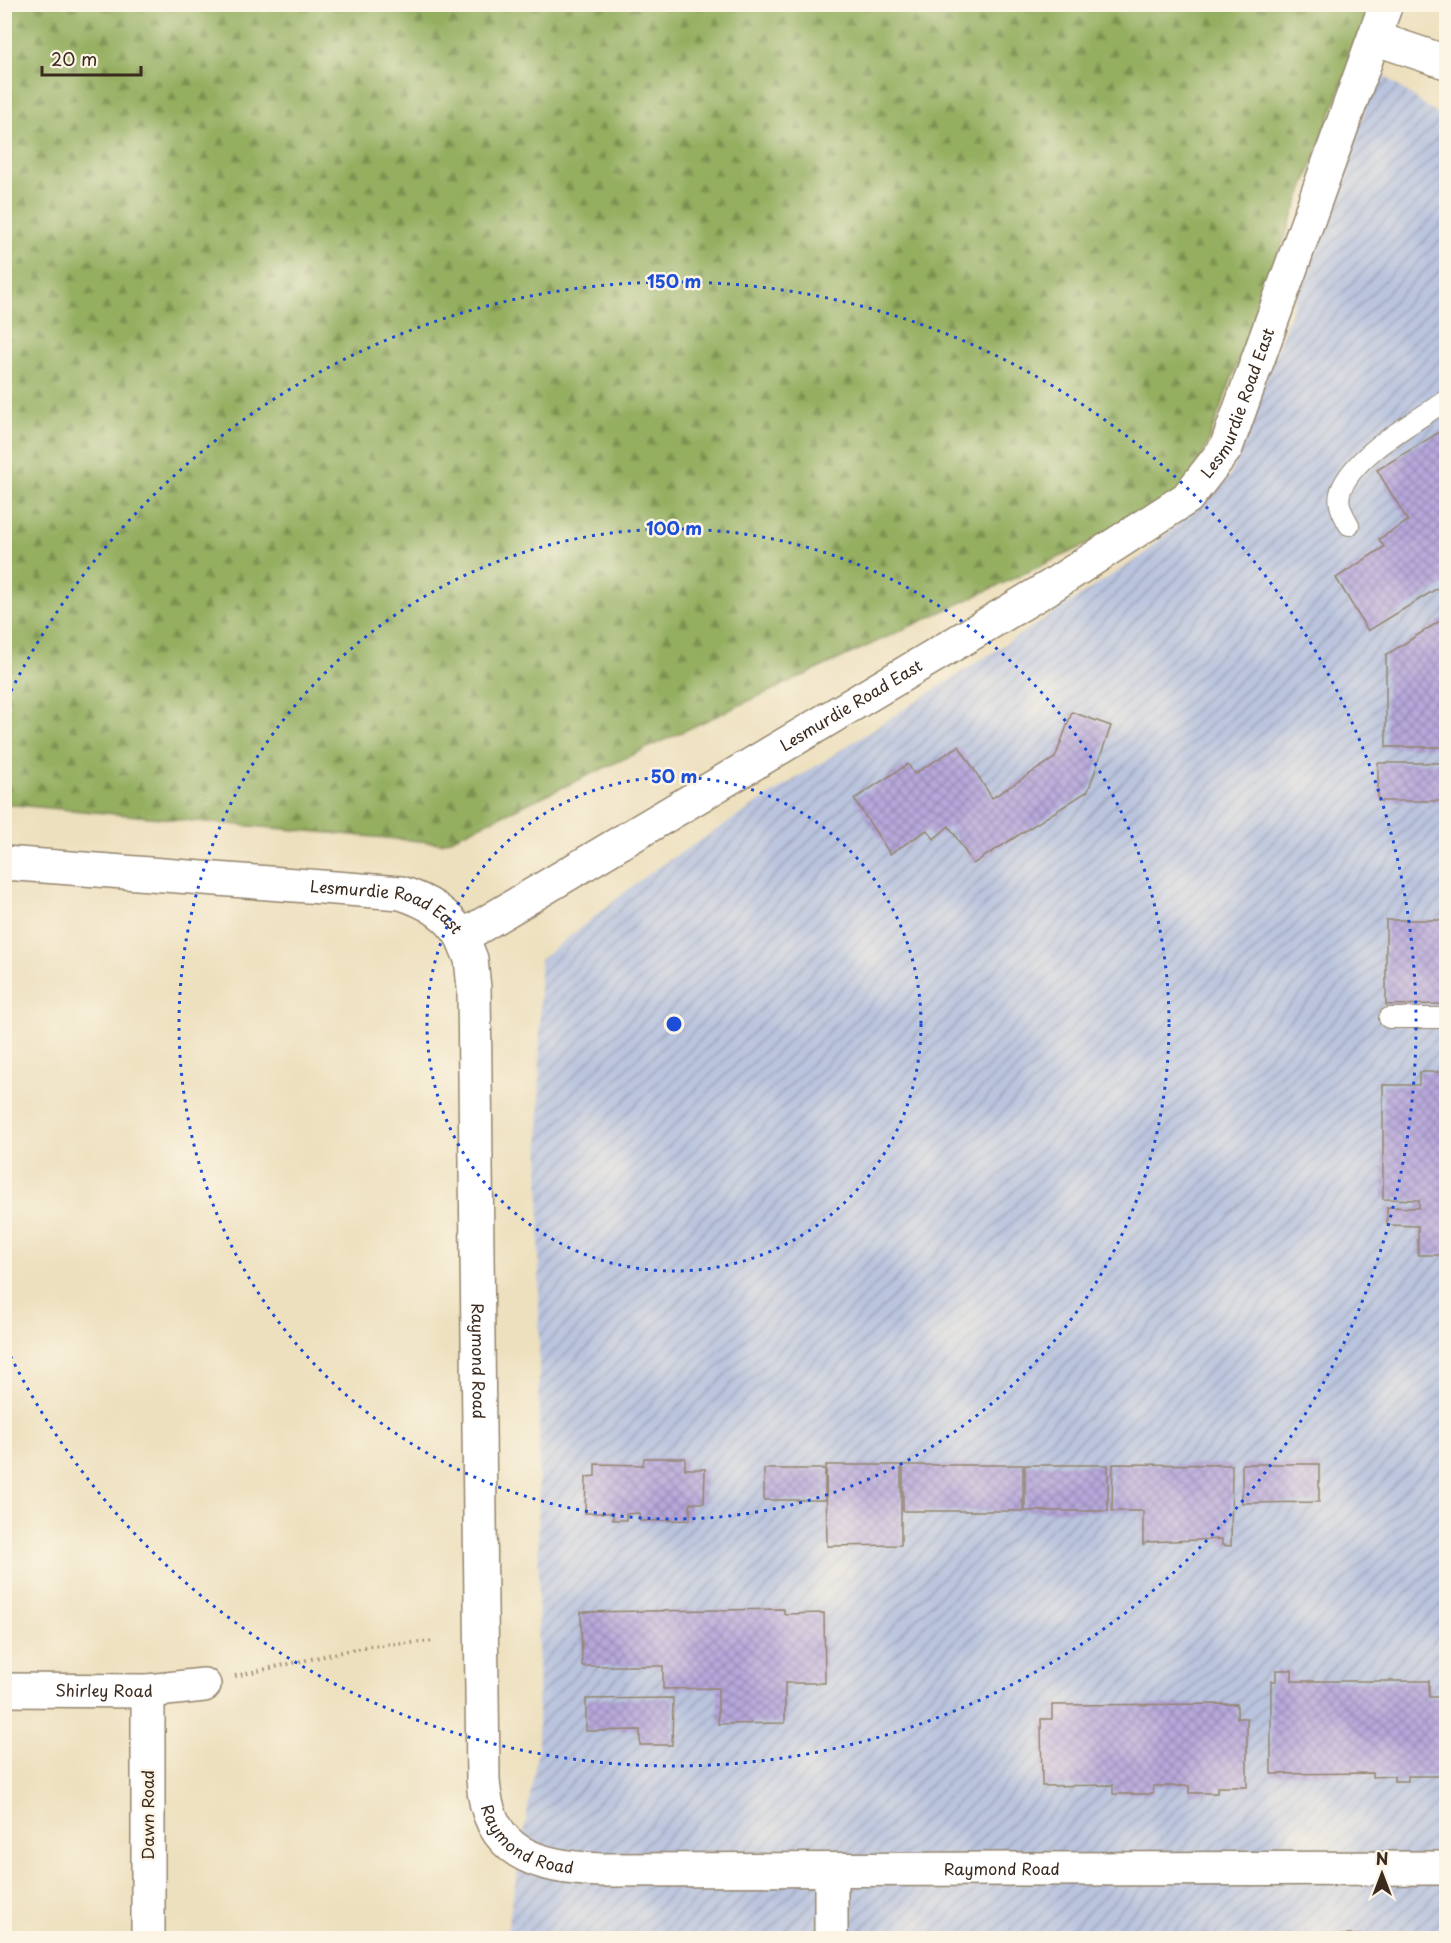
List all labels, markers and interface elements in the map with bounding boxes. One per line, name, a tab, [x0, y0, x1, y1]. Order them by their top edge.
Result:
scale bar	[42, 39, 141, 77]
text: 20 m	[51, 45, 97, 72]
text: 150 m	[647, 267, 701, 294]
street label: Lesmurdie Road East	[1194, 324, 1279, 483]
text: 100 m	[646, 514, 702, 541]
street label: Lesmurdie Road East	[775, 653, 926, 756]
text: 50 m	[651, 762, 697, 789]
street label: Lesmurdie Road East	[309, 873, 469, 938]
centre of rings	[664, 1014, 684, 1034]
street label: Raymond Road	[467, 1303, 492, 1419]
street label: Shirley Road	[55, 1677, 154, 1702]
street label: Dawn Road	[135, 1770, 159, 1860]
street label: Raymond Road	[476, 1801, 575, 1879]
north arrow	[1352, 1844, 1412, 1904]
text: N	[1376, 1846, 1388, 1870]
street label: Raymond Road	[944, 1856, 1060, 1880]

